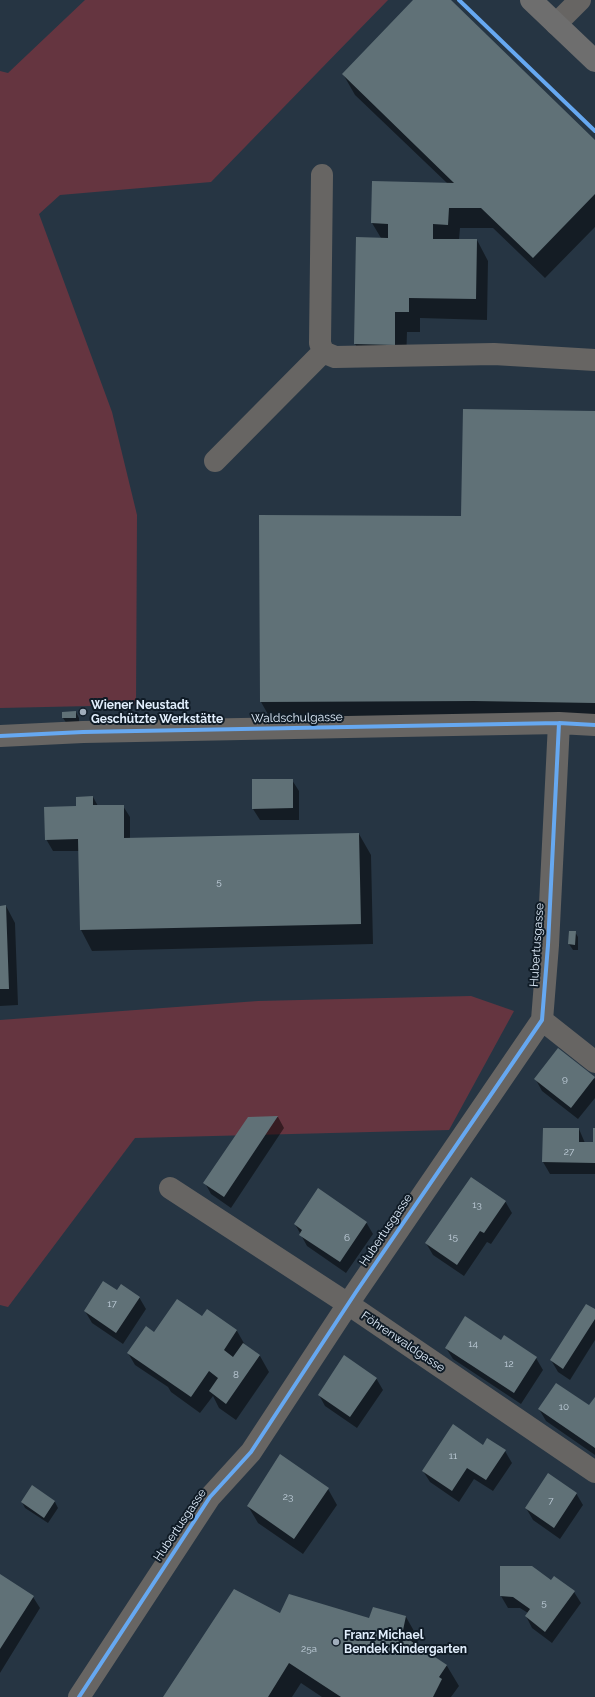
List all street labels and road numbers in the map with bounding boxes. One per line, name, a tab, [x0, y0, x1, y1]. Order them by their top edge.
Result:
street label: Waldschulgasse	[251, 710, 343, 726]
street label: Hubertusgasse	[527, 903, 547, 987]
street label: Hubertusgasse	[356, 1191, 416, 1269]
street label: Föhrenwaldgasse	[358, 1309, 448, 1375]
street label: Hubertusgasse	[150, 1486, 210, 1564]

